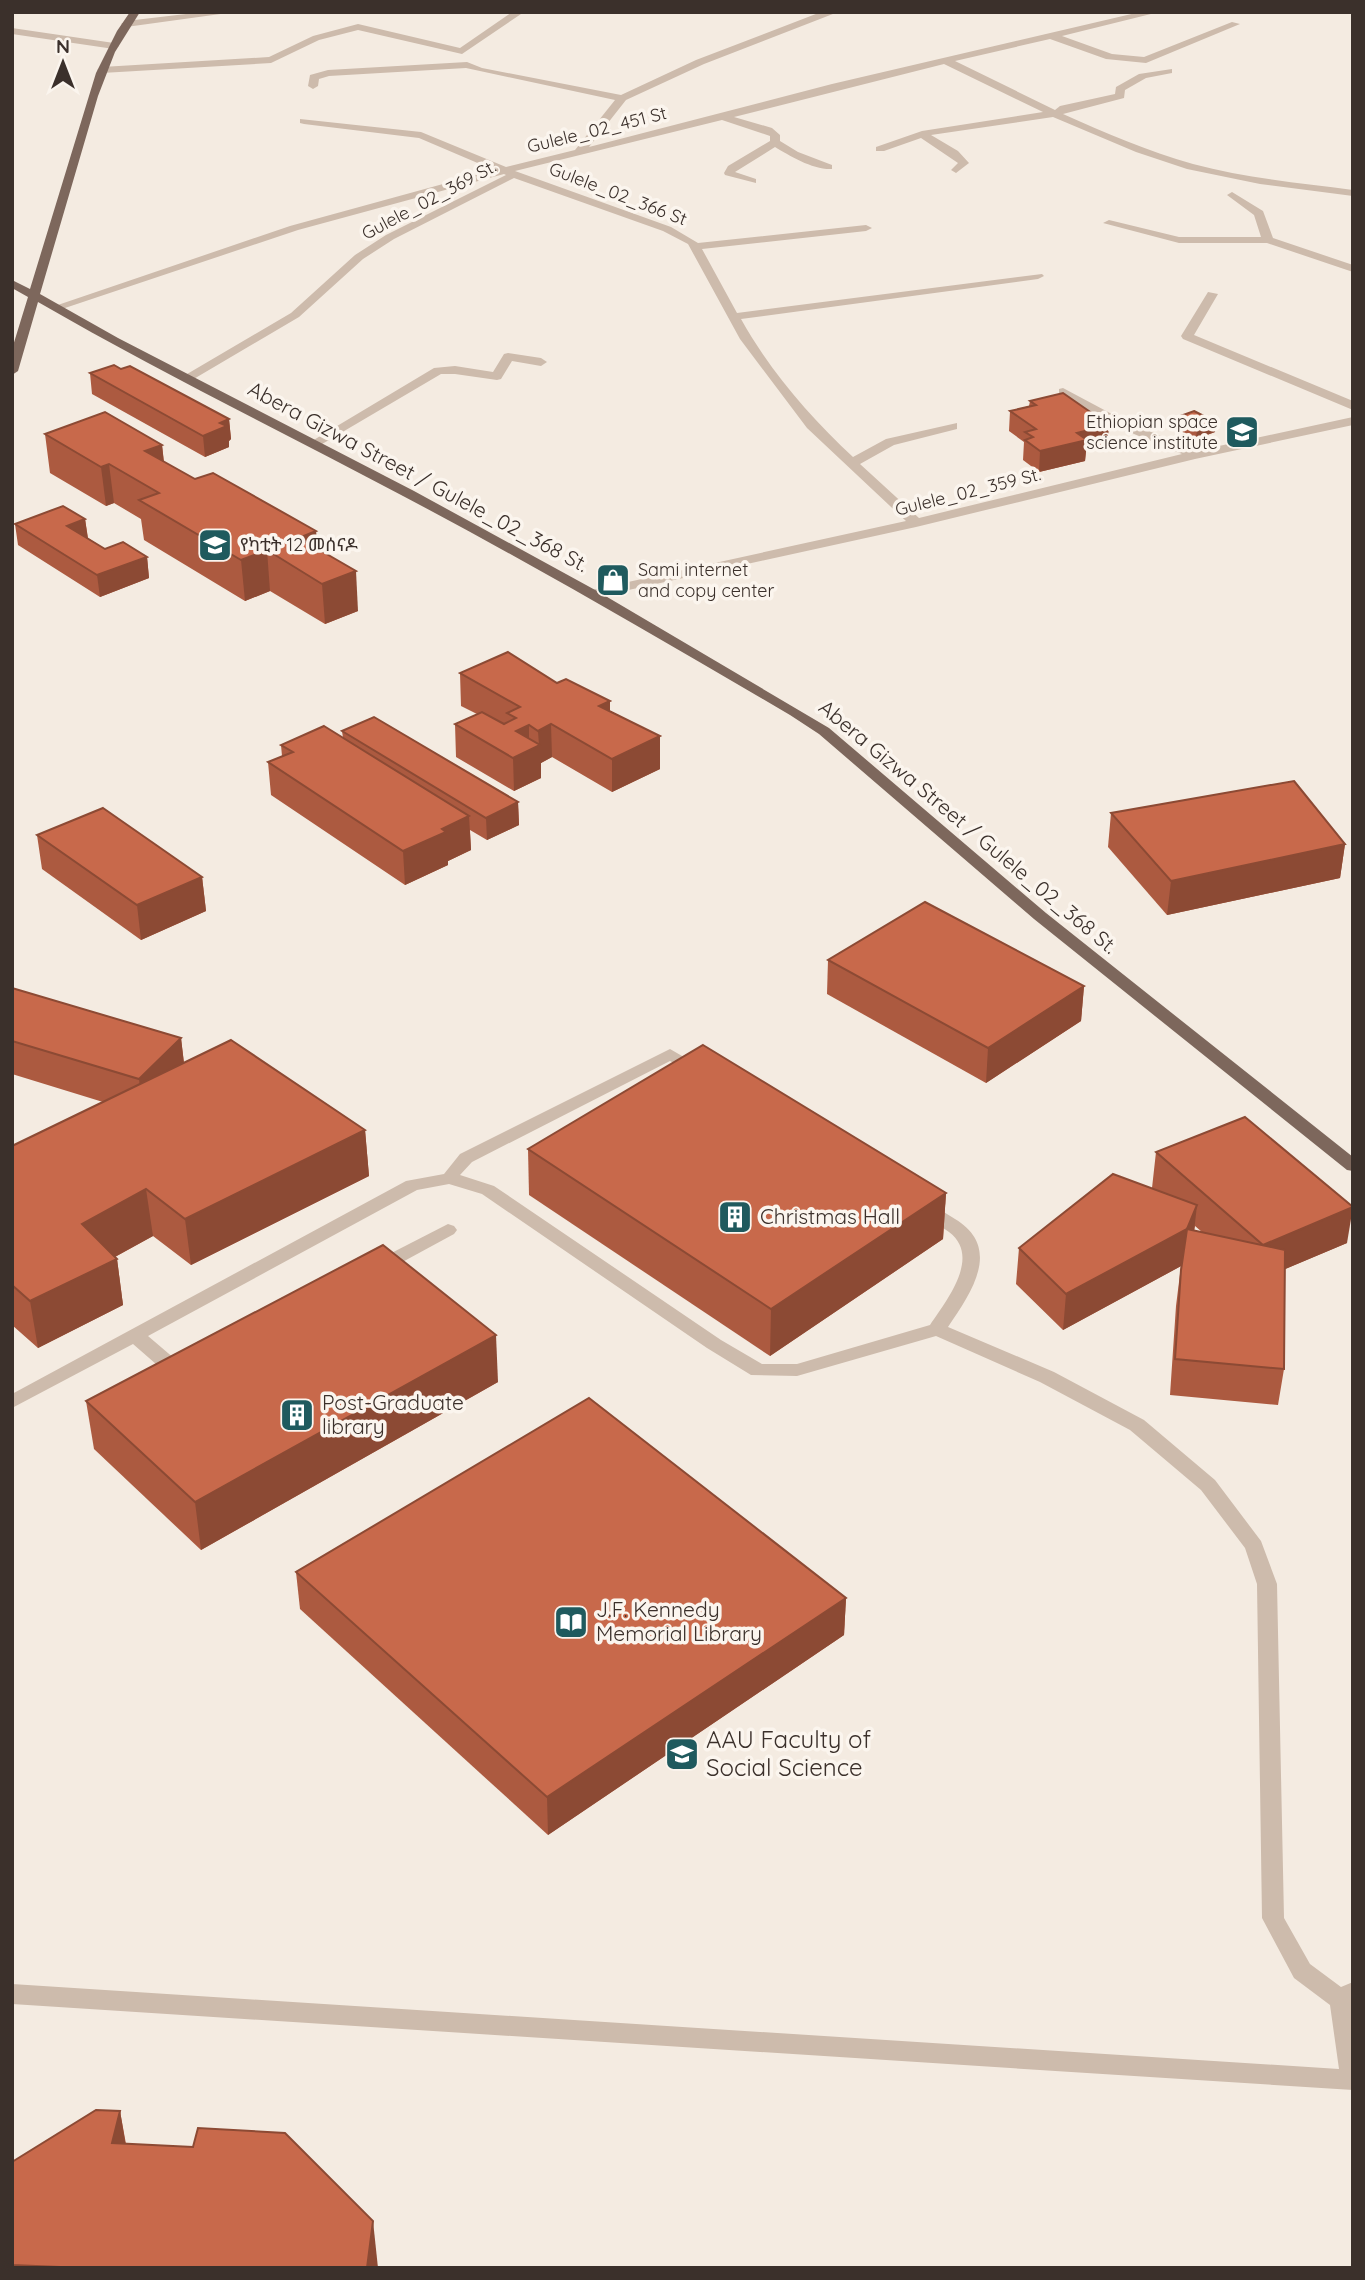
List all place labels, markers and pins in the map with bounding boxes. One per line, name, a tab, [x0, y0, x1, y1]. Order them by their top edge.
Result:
place label: Ethiopian space science institute	[1086, 410, 1218, 454]
school or university icon: Ethiopian space science institute	[1223, 413, 1261, 451]
school or university icon: የካቲት 12 መሰናዶ	[196, 526, 234, 564]
place label: የካቲት 12 መሰናዶ	[240, 533, 359, 556]
place label: Sami internet and copy center	[638, 558, 774, 602]
shop icon: Sami internet and copy center	[594, 561, 632, 599]
building icon: Christmas Hall	[716, 1198, 754, 1236]
place label: Christmas Hall	[760, 1203, 900, 1229]
place label: Post-Graduate library	[322, 1389, 464, 1439]
building icon: Post-Graduate library	[278, 1396, 316, 1434]
place label: J.F. Kennedy Memorial Library	[596, 1596, 762, 1646]
library icon: J.F. Kennedy Memorial Library	[552, 1603, 590, 1641]
place label: AAU Faculty of Social Science	[706, 1724, 871, 1782]
school or university icon: AAU Faculty of Social Science	[663, 1735, 701, 1773]

